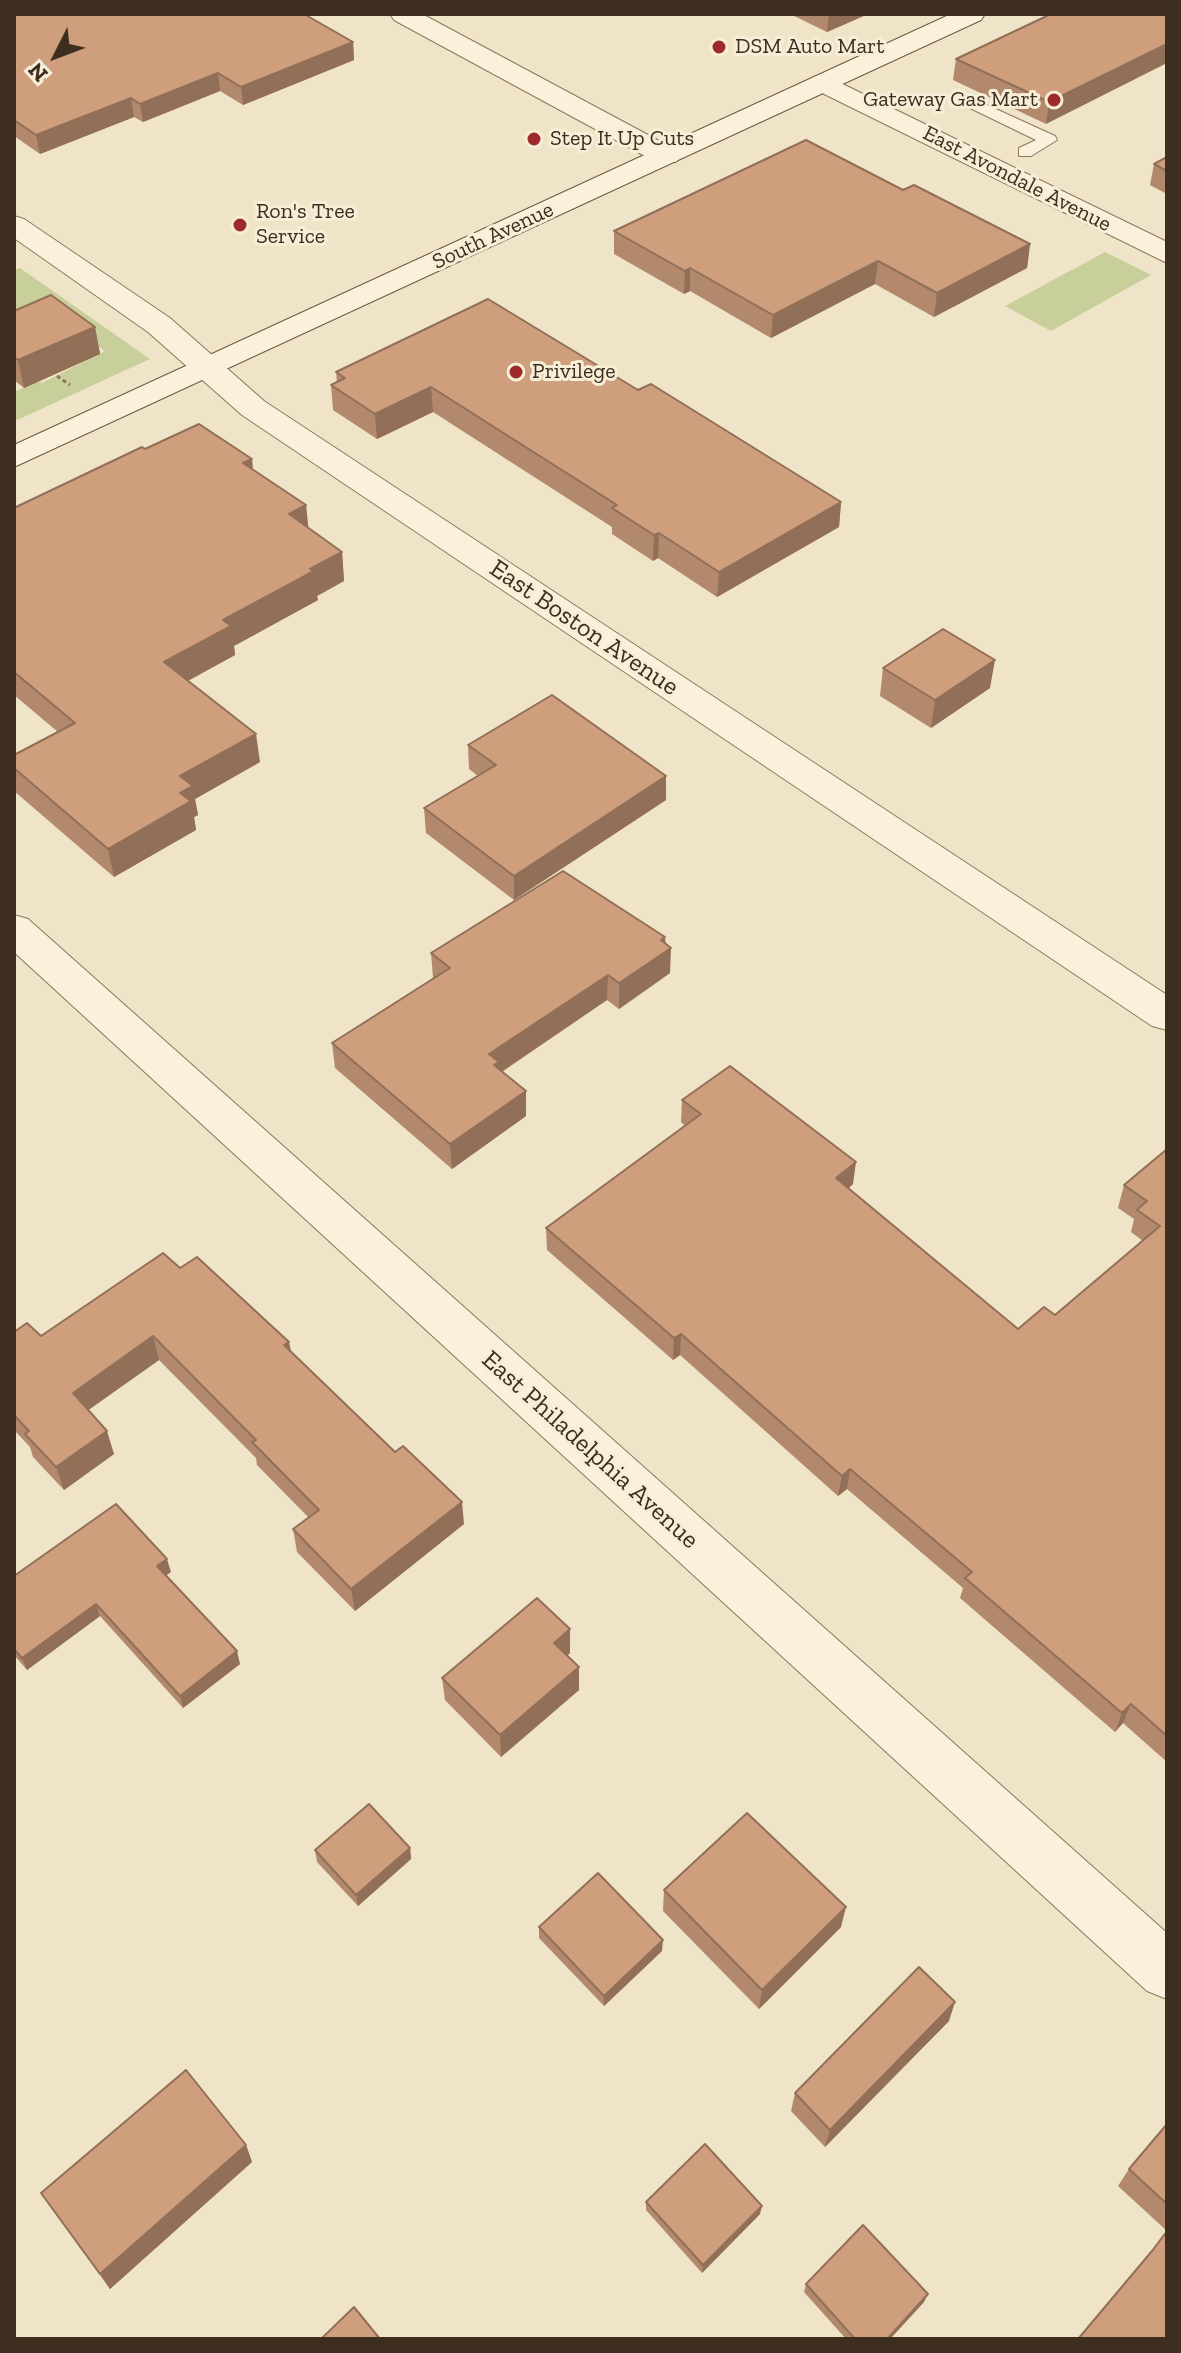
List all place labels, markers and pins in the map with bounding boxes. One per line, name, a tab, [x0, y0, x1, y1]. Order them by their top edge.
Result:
place label: DSM Auto Mart	[735, 34, 885, 60]
marker: DSM Auto Mart	[710, 38, 728, 56]
place label: Gateway Gas Mart	[863, 87, 1038, 113]
marker: Gateway Gas Mart	[1045, 91, 1063, 109]
place label: Step It Up Cuts	[550, 126, 694, 152]
marker: Step It Up Cuts	[525, 130, 543, 148]
place label: Ron's Tree Service	[256, 199, 355, 250]
marker: Ron's Tree Service	[231, 216, 249, 234]
place label: Privilege	[532, 359, 616, 385]
marker: Privilege	[507, 363, 525, 381]

